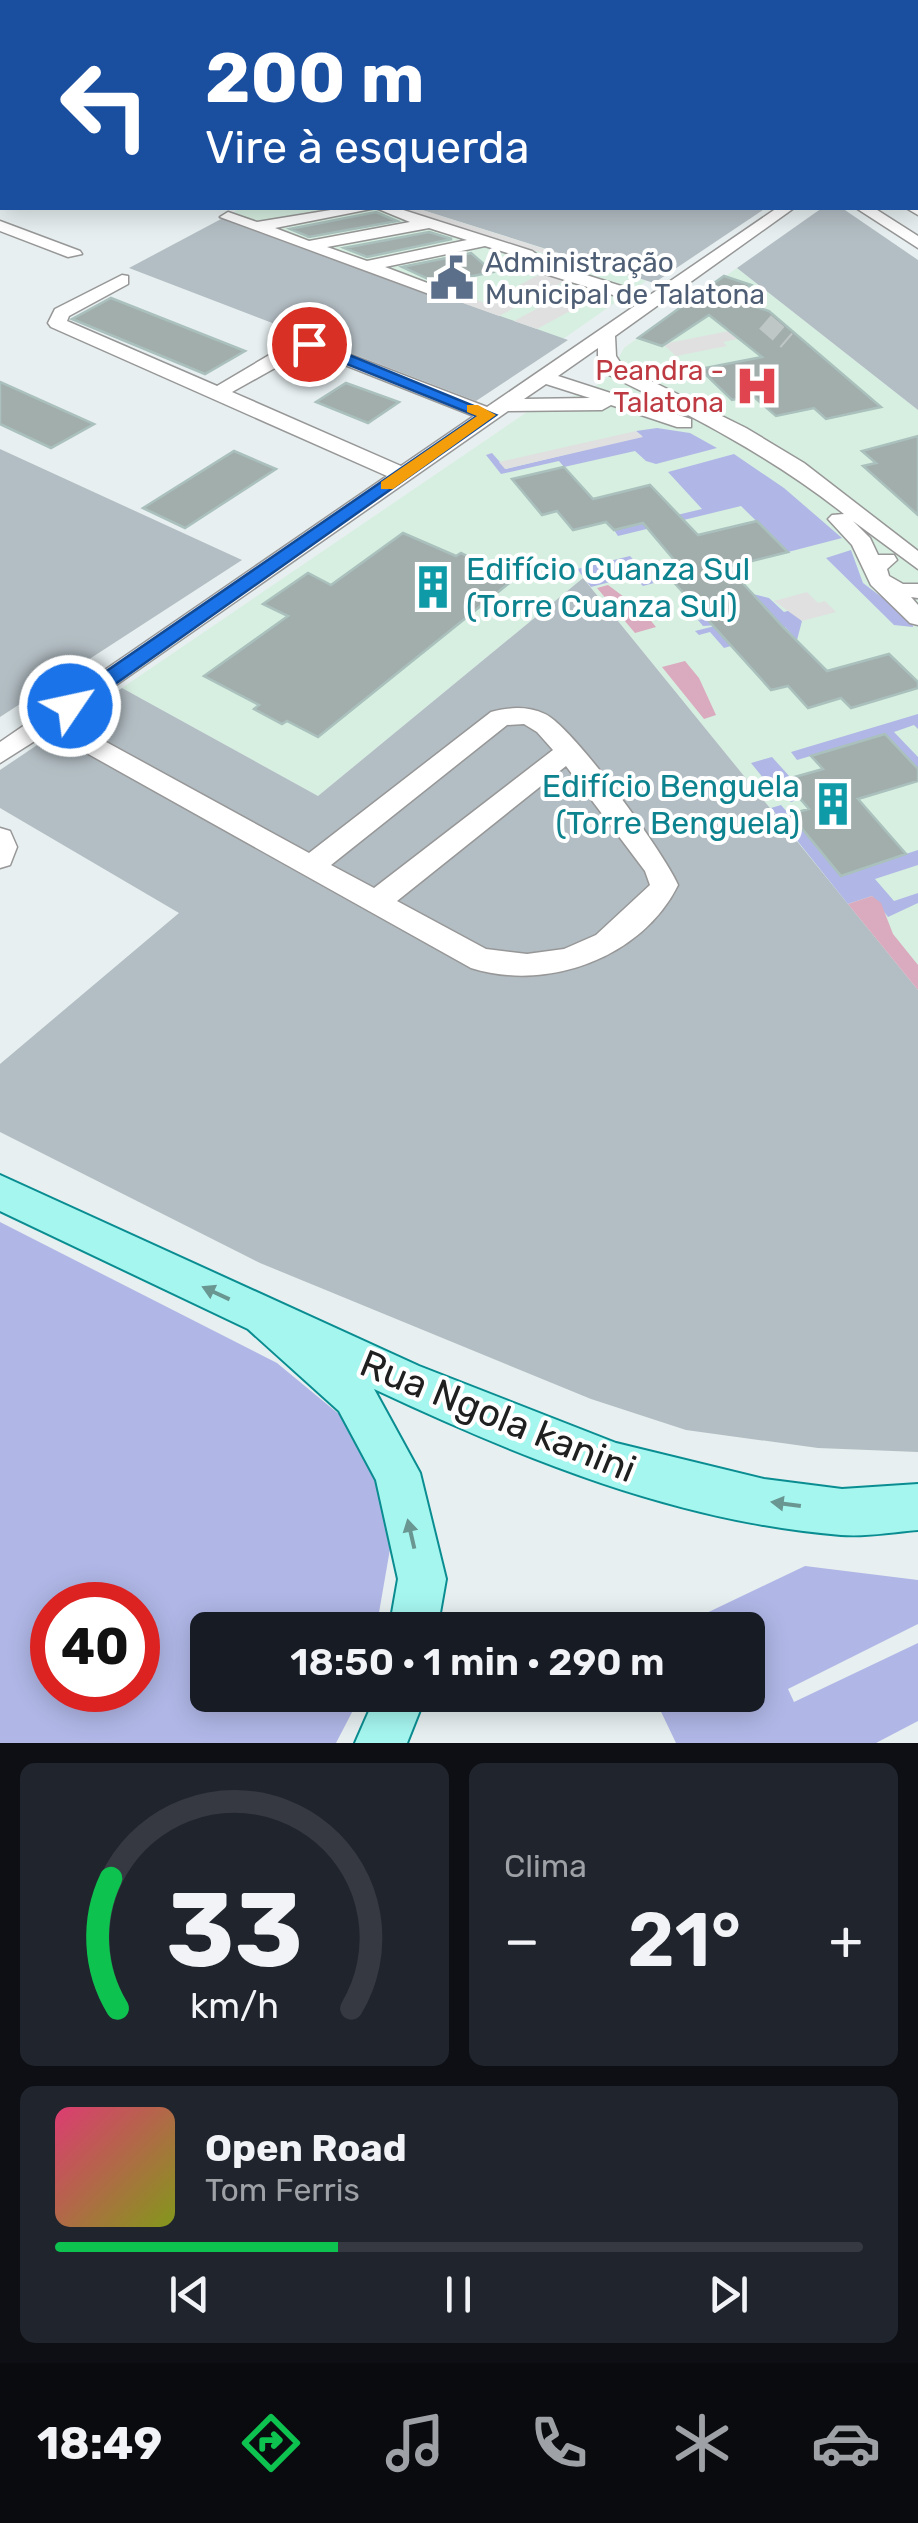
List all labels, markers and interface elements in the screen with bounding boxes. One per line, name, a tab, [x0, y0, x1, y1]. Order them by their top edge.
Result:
text: 200 m	[205, 37, 425, 120]
icon: left	[40, 40, 170, 170]
text: Vire à esquerda	[205, 121, 529, 174]
place label: Administração Municipal de Talatona	[485, 246, 765, 311]
public building icon: Administração Municipal de Talatona	[428, 254, 476, 302]
pin	[267, 302, 352, 387]
icon: arrive	[282, 317, 337, 372]
place label: Peandra - Talatona	[595, 354, 724, 419]
hospital icon: Peandra - Talatona	[733, 362, 781, 410]
place label: Edifício Cuanza Sul (Torre Cuanza Sul)	[466, 550, 750, 625]
building icon: Edifício Cuanza Sul (Torre Cuanza Sul)	[409, 563, 457, 611]
position arrow	[18, 654, 122, 758]
place label: Edifício Benguela (Torre Benguela)	[542, 767, 800, 842]
building icon: Edifício Benguela (Torre Benguela)	[809, 780, 857, 828]
one-way arrow	[201, 1285, 231, 1301]
street label: Rua Ngola kanini	[353, 1340, 643, 1492]
one-way arrow	[770, 1495, 802, 1511]
one-way arrow	[403, 1518, 418, 1549]
speed limit sign: 40	[30, 1582, 160, 1712]
text: 18:50 · 1 min · 290 m	[290, 1639, 665, 1685]
text: Clima	[504, 1847, 587, 1885]
text: 33	[166, 1869, 303, 1992]
text: 21°	[627, 1896, 741, 1985]
text: −	[504, 1908, 540, 1973]
text: +	[829, 1908, 863, 1973]
text: km/h	[190, 1985, 279, 2027]
text: Open Road	[205, 2125, 407, 2171]
text: Tom Ferris	[205, 2171, 360, 2209]
icon: previous	[162, 2267, 217, 2322]
icon: pause	[431, 2267, 486, 2322]
icon: next	[701, 2267, 756, 2322]
icon: directions	[236, 2408, 306, 2478]
icon: music	[380, 2408, 450, 2478]
icon: phone	[524, 2408, 594, 2478]
icon: climate	[667, 2408, 737, 2478]
icon: car	[811, 2408, 881, 2478]
text: 18:49	[37, 2417, 162, 2470]

